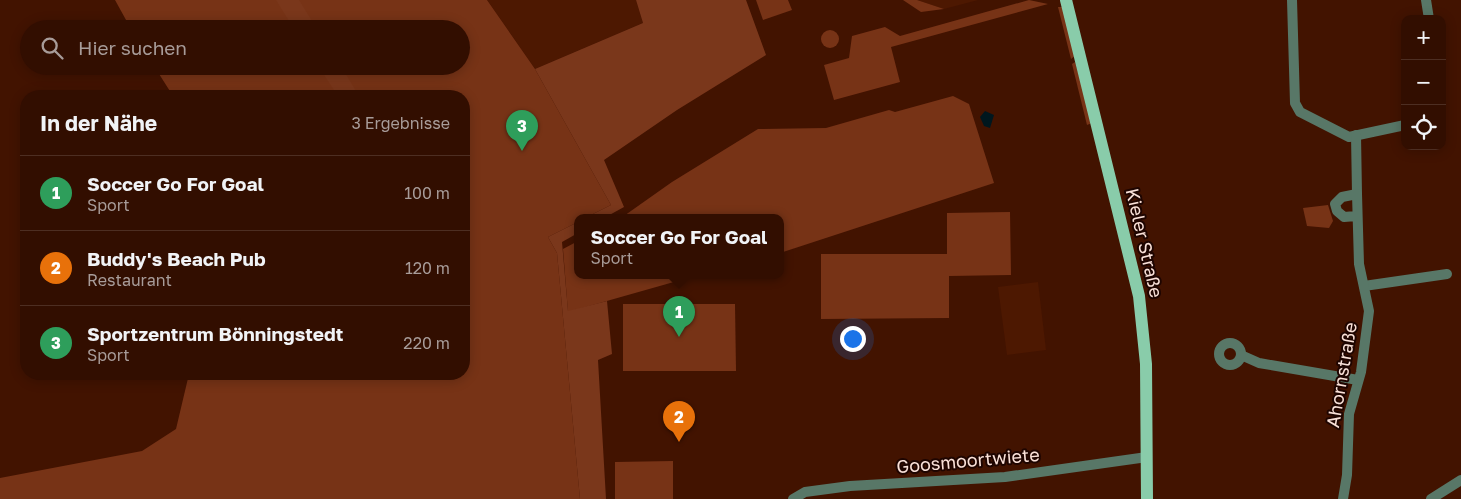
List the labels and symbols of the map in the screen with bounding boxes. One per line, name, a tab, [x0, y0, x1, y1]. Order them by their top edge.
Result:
pin: 3	[506, 110, 538, 151]
street label: Kieler Straße	[1122, 186, 1168, 300]
pin: 1	[663, 296, 695, 337]
street label: Ahornstraße	[1321, 320, 1361, 429]
your location	[840, 326, 866, 352]
pin: 2	[663, 401, 695, 442]
street label: Goosmoortwiete	[895, 443, 1040, 477]

